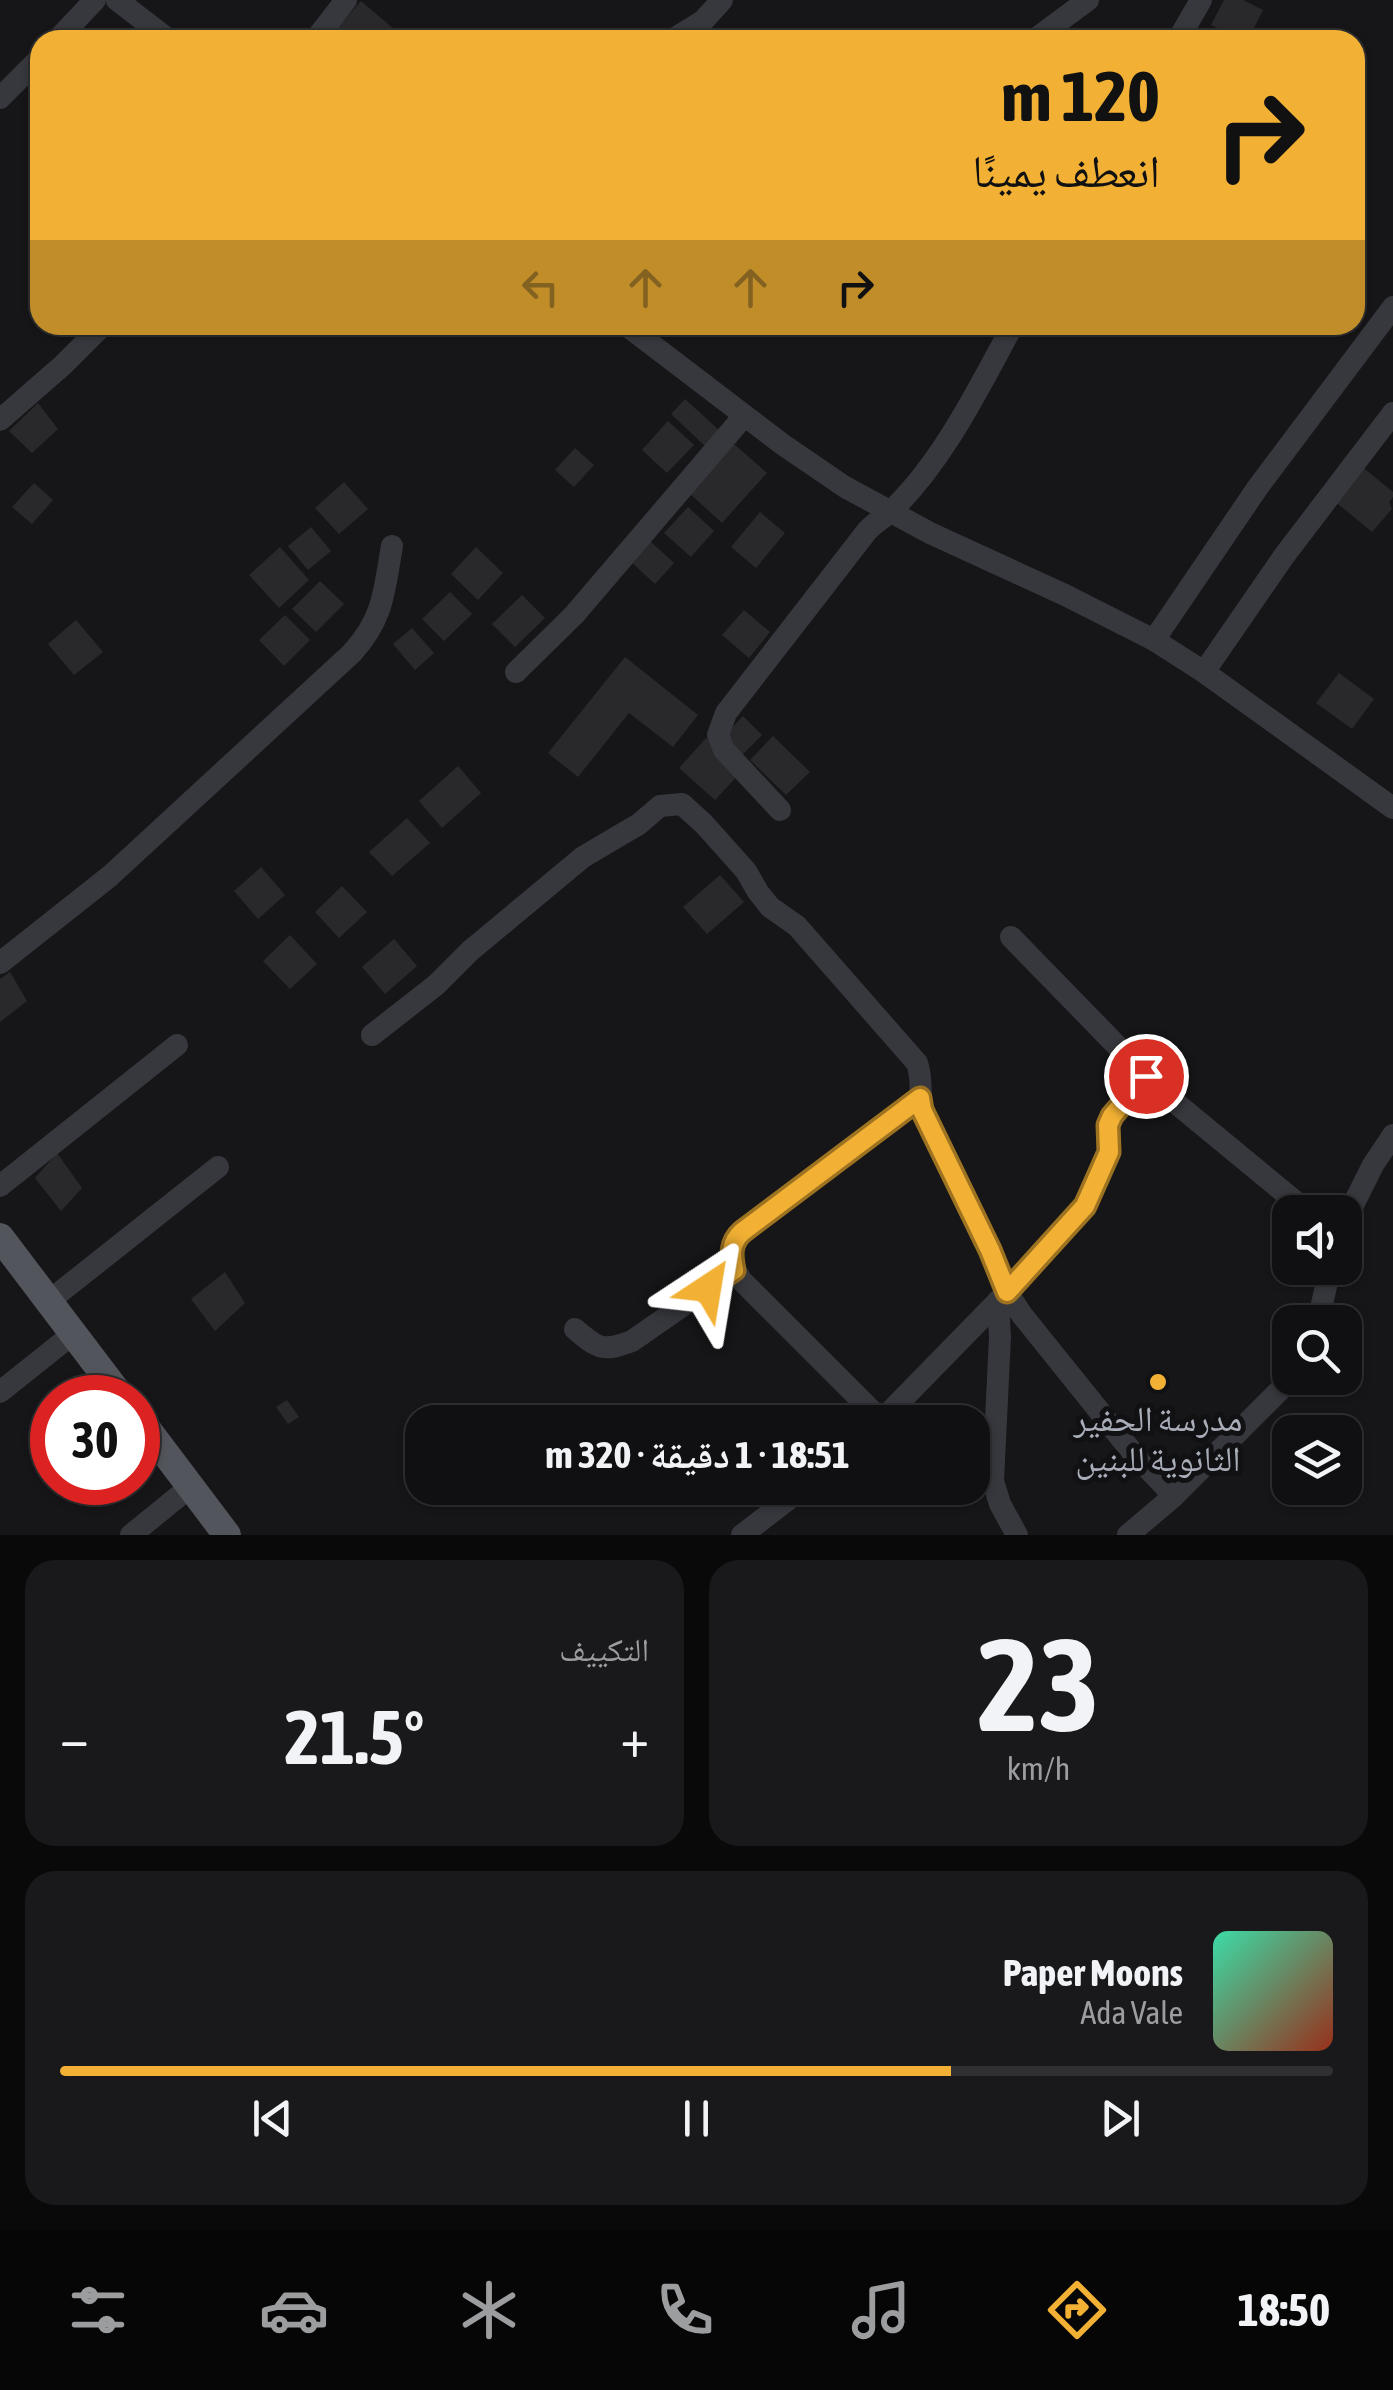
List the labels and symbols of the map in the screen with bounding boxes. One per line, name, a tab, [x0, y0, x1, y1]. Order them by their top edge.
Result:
pin	[1104, 1034, 1189, 1119]
position arrow	[656, 1236, 760, 1340]
marker: مدرسة الحفير الثانوية للبنين	[1147, 1371, 1169, 1393]
speed limit sign: 30	[30, 1375, 160, 1505]
place label: مدرسة الحفير الثانوية للبنين	[1072, 1398, 1243, 1480]

